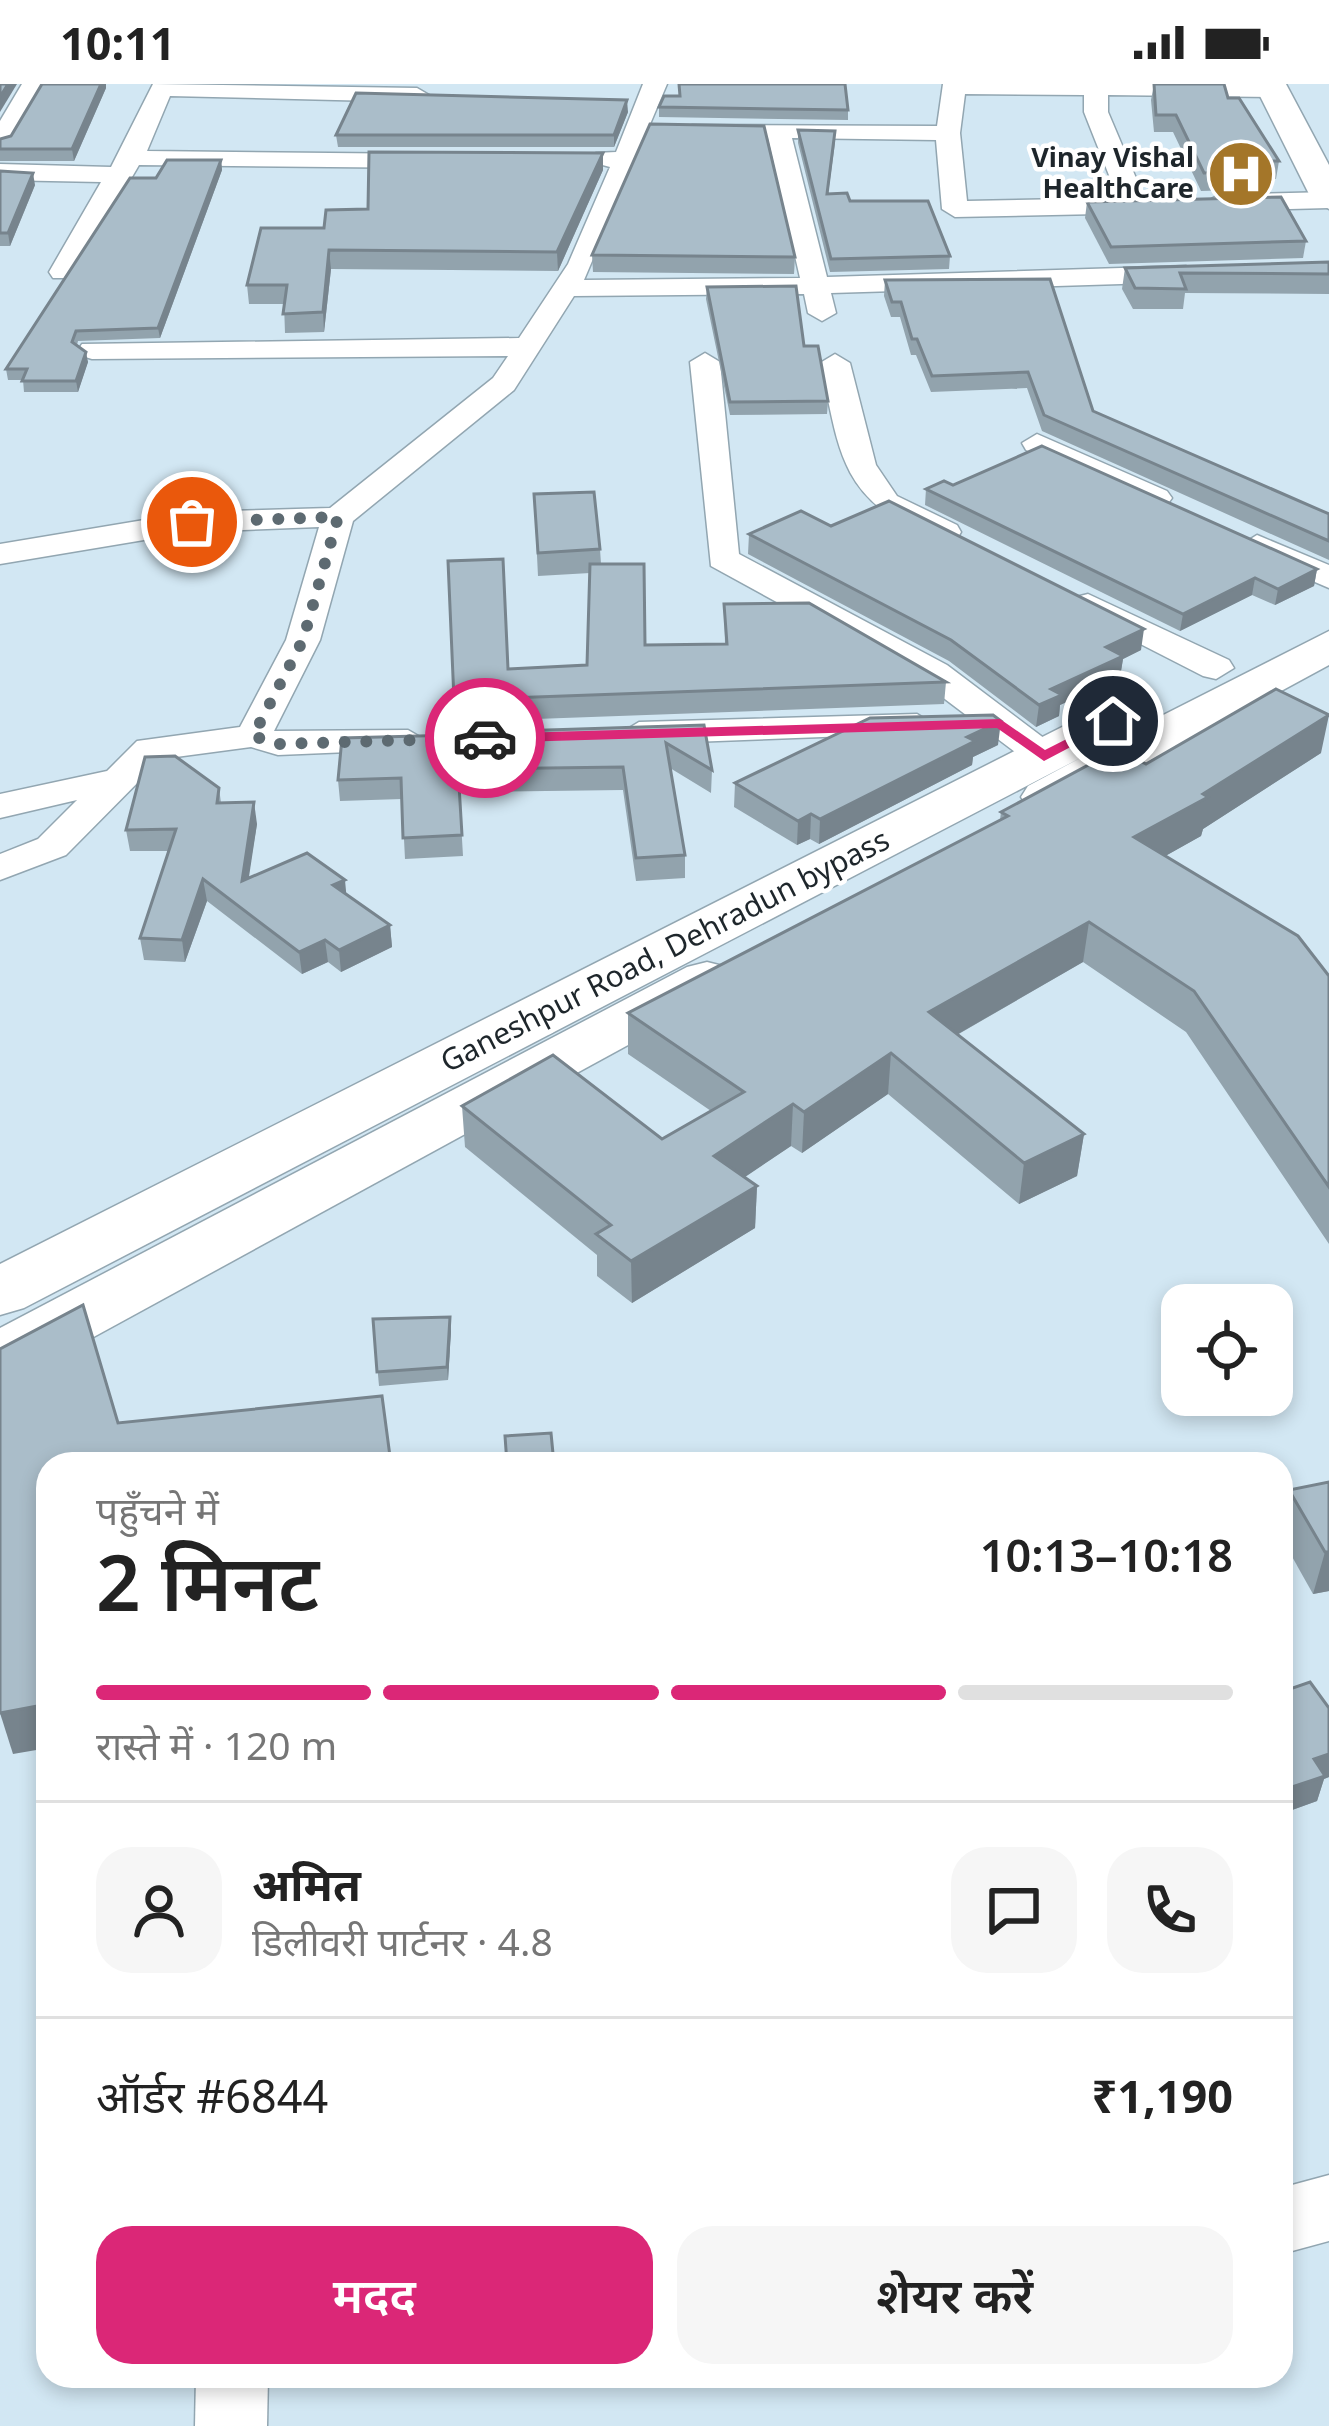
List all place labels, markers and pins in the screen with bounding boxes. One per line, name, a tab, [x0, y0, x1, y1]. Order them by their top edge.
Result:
place label: Vinay Vishal HealthCare	[1031, 138, 1194, 206]
hospital icon: Vinay Vishal HealthCare	[1206, 139, 1276, 209]
pin	[141, 471, 243, 573]
pin	[1062, 670, 1164, 772]

